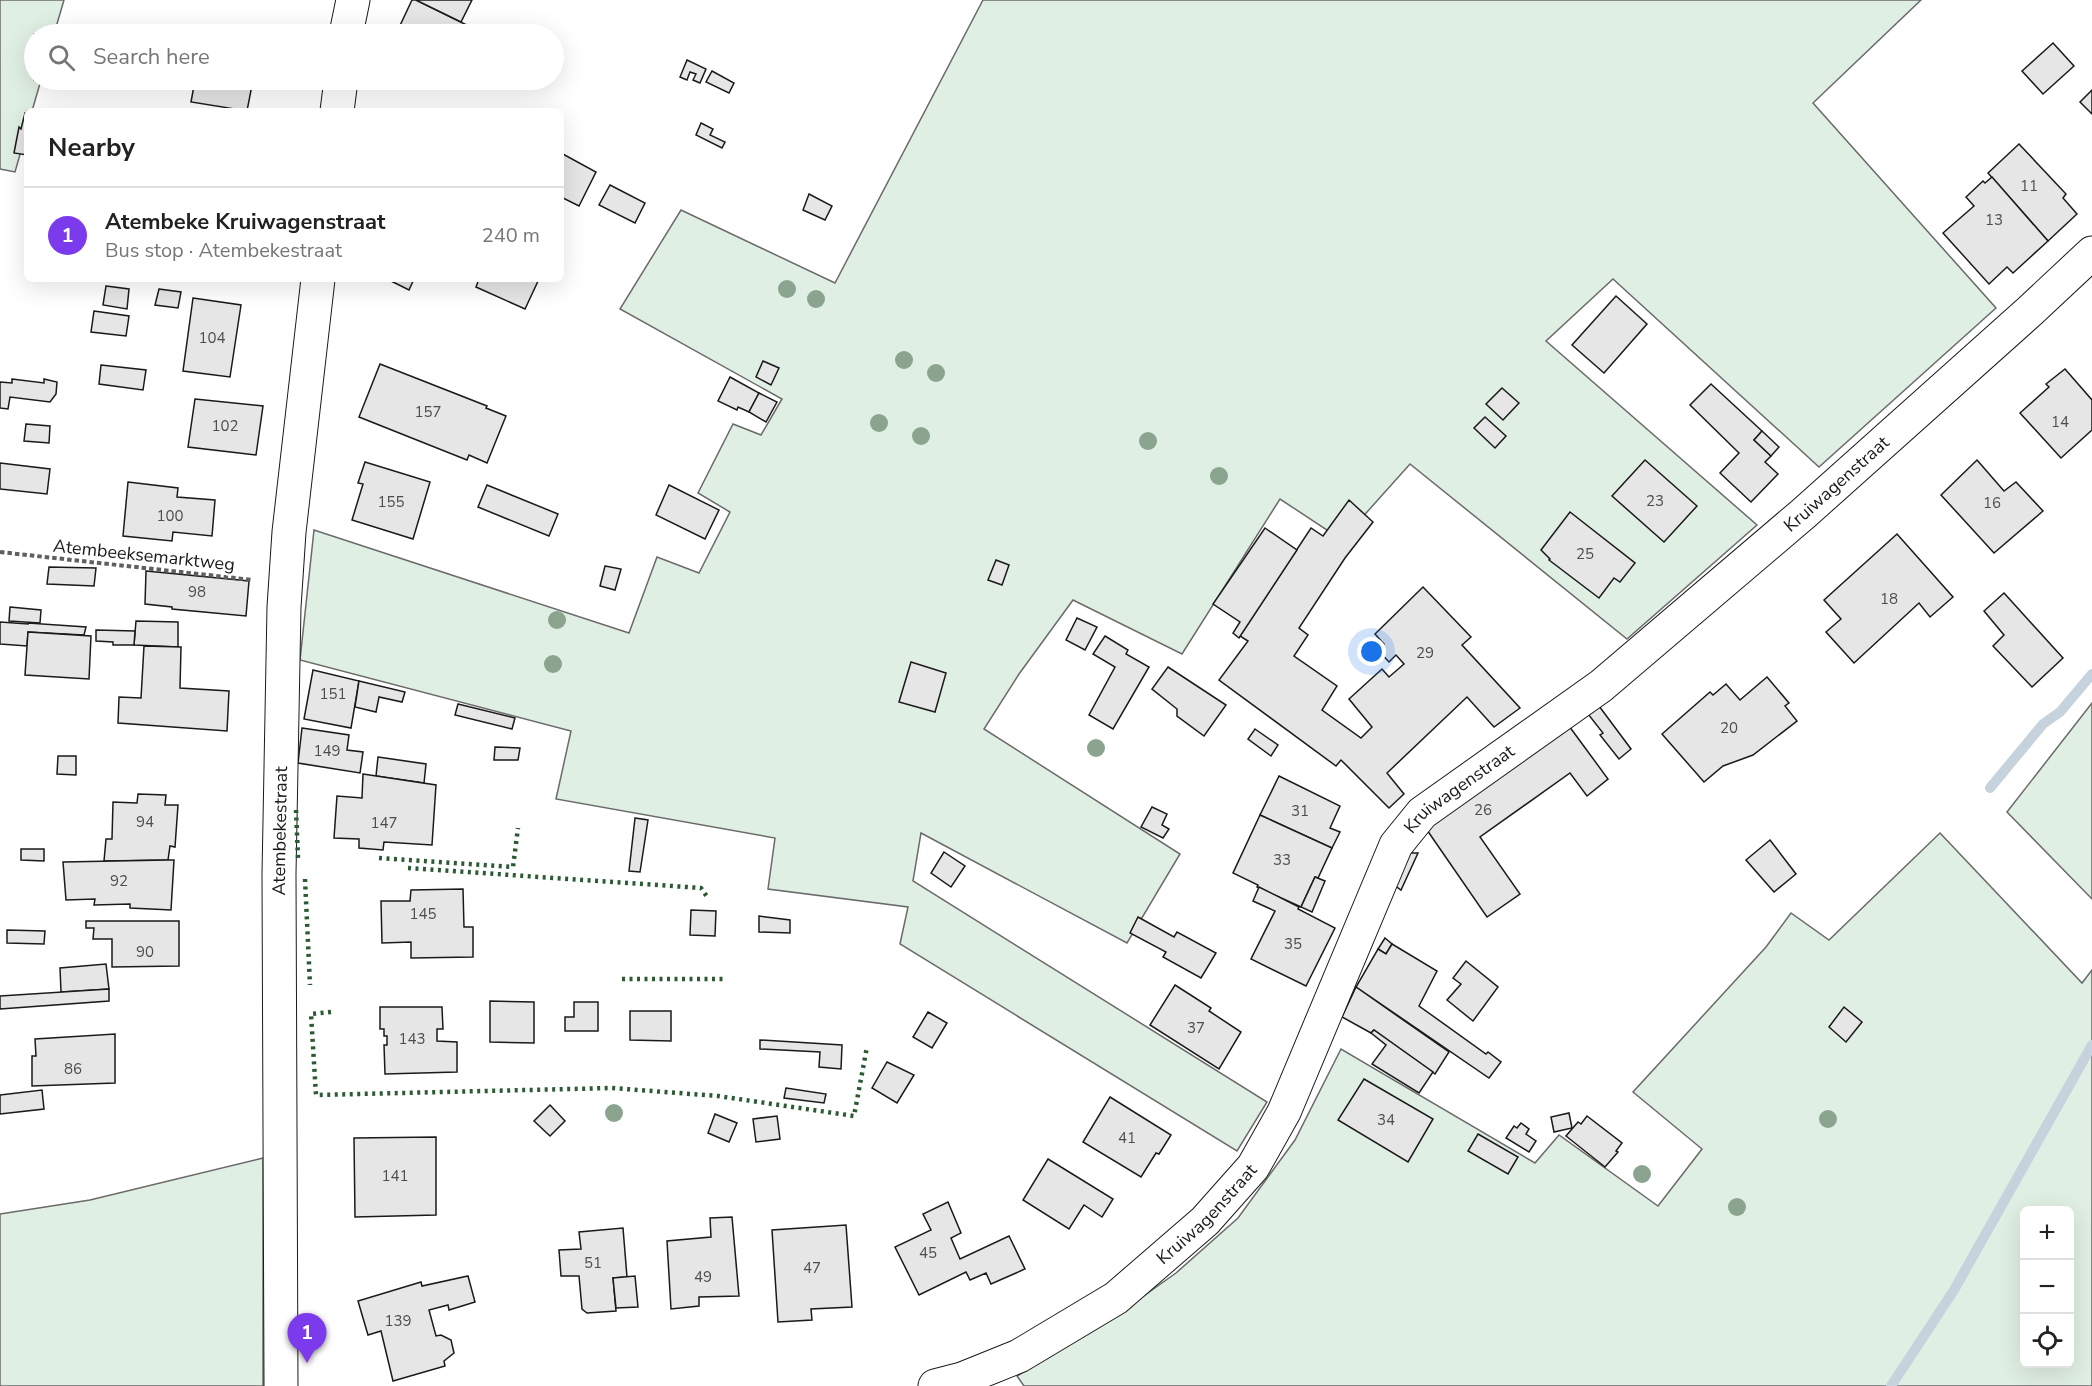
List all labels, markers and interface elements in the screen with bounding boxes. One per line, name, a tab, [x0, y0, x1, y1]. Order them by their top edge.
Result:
search box	[24, 24, 564, 90]
icon: search	[45, 41, 78, 74]
text: Search here	[93, 42, 210, 72]
text: Nearby	[48, 130, 135, 165]
house number: 11	[2020, 176, 2038, 196]
text: Atembeke Kruiwagenstraat	[105, 207, 386, 237]
house number: 13	[1985, 210, 2003, 230]
text: 1	[62, 222, 74, 249]
text: 240 m	[482, 222, 540, 249]
text: Bus stop · Atembekestraat	[105, 237, 342, 264]
house number: 104	[198, 328, 226, 348]
house number: 157	[414, 402, 442, 422]
house number: 14	[2051, 412, 2069, 432]
house number: 102	[211, 416, 239, 436]
street label: Kruiwagenstraat	[1779, 430, 1895, 537]
house number: 23	[1646, 491, 1664, 511]
house number: 155	[377, 492, 405, 512]
house number: 16	[1983, 493, 2001, 513]
house number: 100	[156, 506, 184, 526]
street label: Atembeeksemarktweg	[52, 534, 236, 576]
house number: 25	[1576, 544, 1594, 564]
house number: 98	[188, 582, 206, 602]
house number: 18	[1880, 589, 1898, 609]
your location	[1357, 637, 1386, 666]
house number: 29	[1416, 643, 1434, 663]
house number: 151	[319, 684, 347, 704]
house number: 20	[1720, 718, 1738, 738]
street label: Kruiwagenstraat	[1398, 739, 1520, 838]
house number: 149	[313, 741, 341, 761]
street label: Atembekestraat	[267, 766, 293, 896]
house number: 26	[1474, 800, 1492, 820]
house number: 31	[1291, 801, 1309, 821]
house number: 94	[136, 812, 154, 832]
house number: 147	[370, 813, 398, 833]
house number: 33	[1273, 850, 1291, 870]
house number: 92	[110, 871, 128, 891]
house number: 145	[409, 904, 437, 924]
house number: 35	[1284, 934, 1302, 954]
house number: 90	[136, 942, 154, 962]
house number: 37	[1187, 1018, 1205, 1038]
house number: 143	[398, 1029, 426, 1049]
house number: 86	[64, 1059, 82, 1079]
house number: 34	[1377, 1110, 1395, 1130]
house number: 41	[1118, 1128, 1136, 1148]
street label: Kruiwagenstraat	[1151, 1158, 1263, 1270]
house number: 141	[381, 1166, 409, 1186]
map controls	[2020, 1206, 2074, 1368]
button: +	[2020, 1206, 2074, 1260]
house number: 45	[919, 1243, 937, 1263]
house number: 51	[584, 1253, 602, 1273]
house number: 47	[803, 1258, 821, 1278]
button: −	[2020, 1260, 2074, 1314]
house number: 49	[694, 1267, 712, 1287]
house number: 139	[384, 1311, 412, 1331]
pin: 1	[288, 1314, 326, 1363]
button: locate	[2020, 1314, 2074, 1368]

